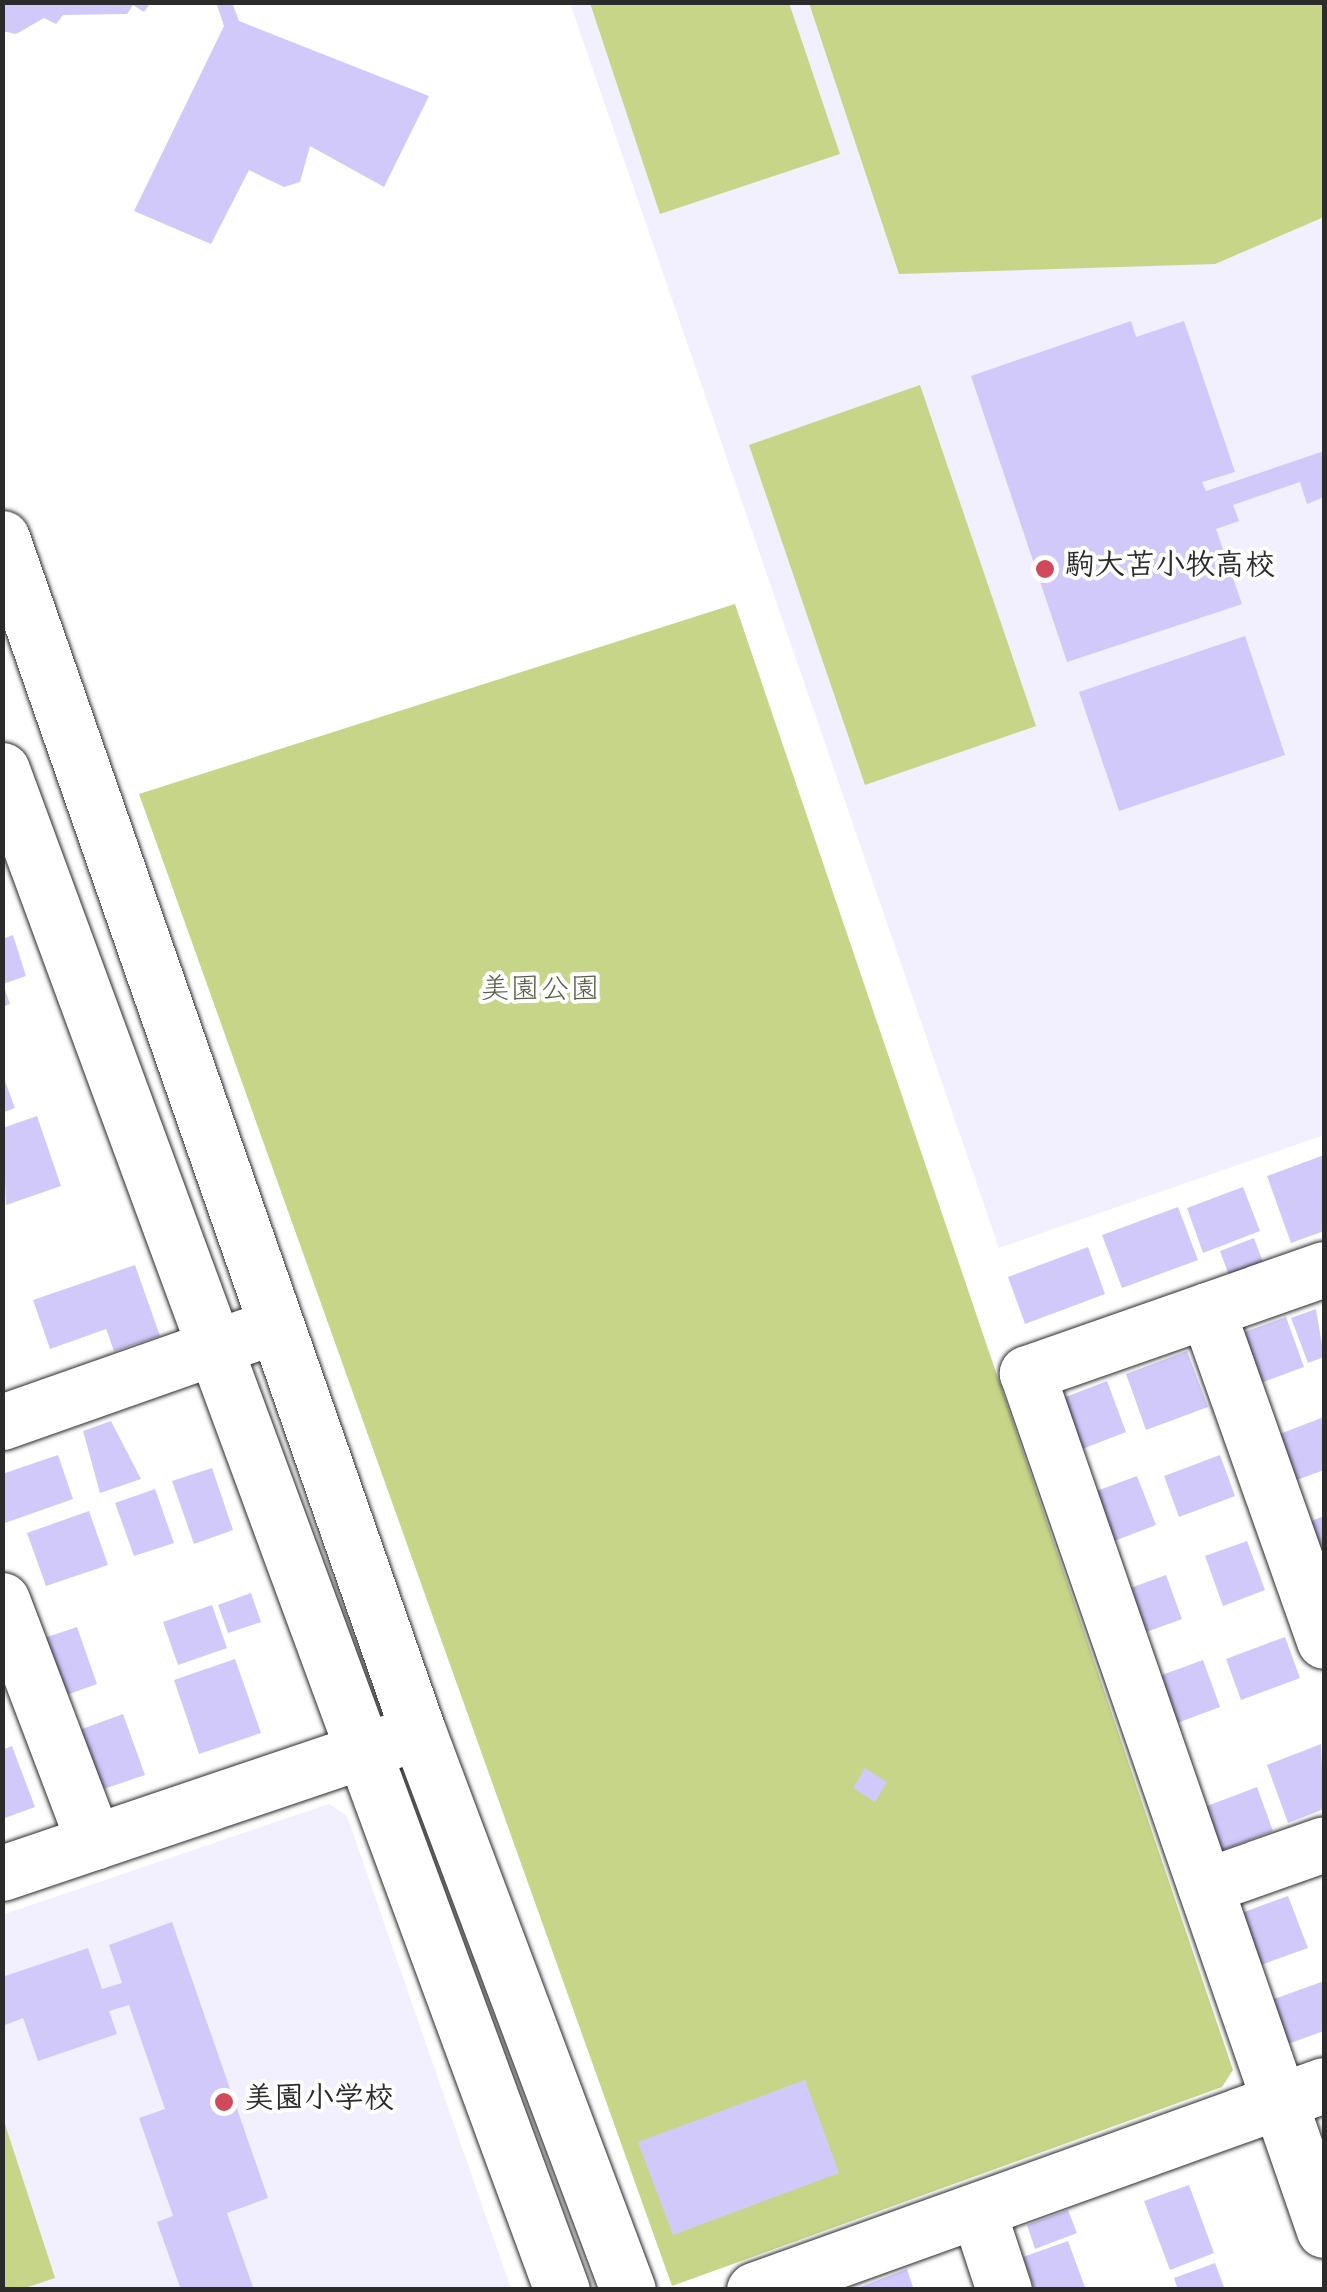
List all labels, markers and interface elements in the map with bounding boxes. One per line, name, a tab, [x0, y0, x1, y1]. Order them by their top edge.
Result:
place label: 駒大苫小牧高校	[1065, 551, 1275, 587]
marker: 駒大苫小牧高校	[1034, 558, 1056, 580]
park label: 美園公園	[480, 975, 600, 1011]
place label: 美園小学校	[244, 2084, 394, 2120]
marker: 美園小学校	[213, 2091, 235, 2113]

